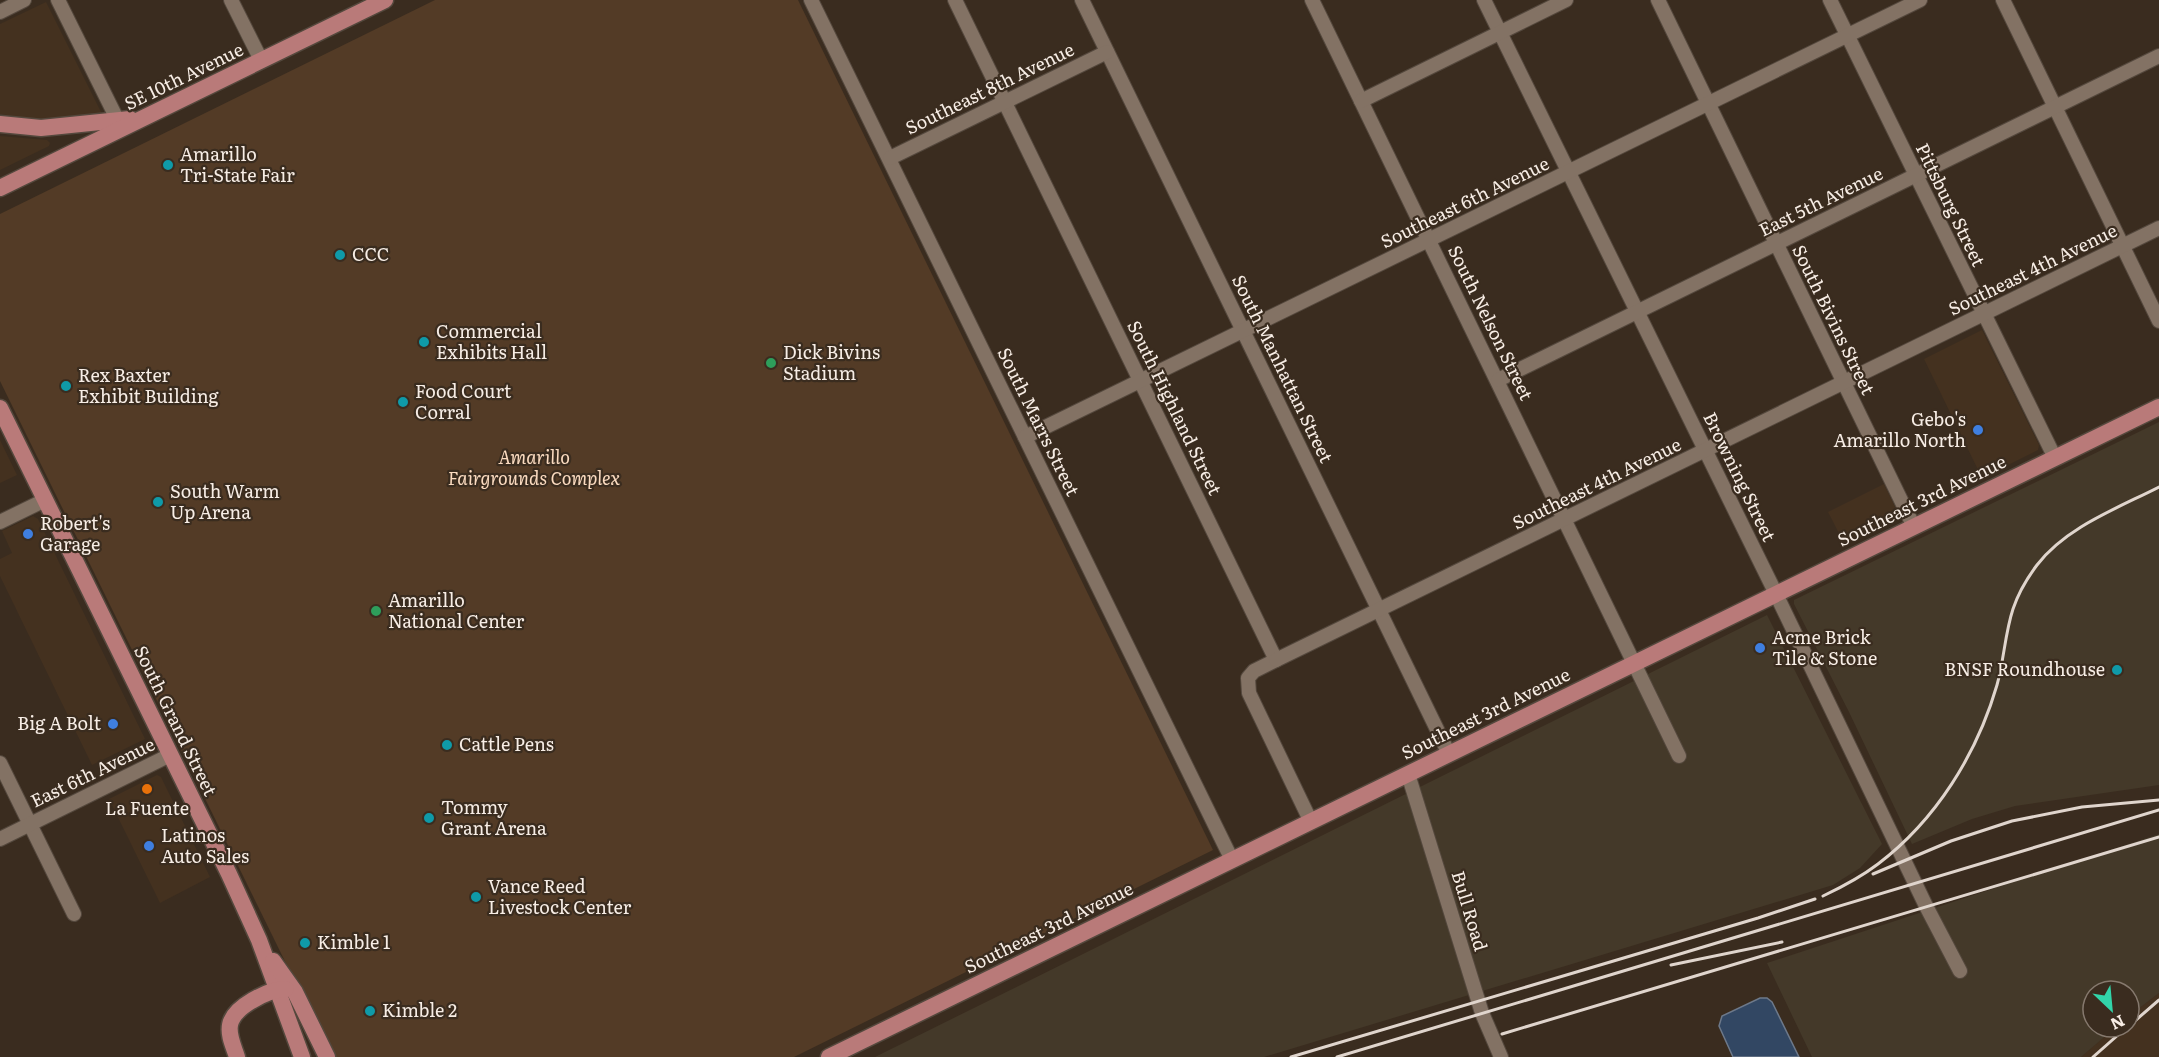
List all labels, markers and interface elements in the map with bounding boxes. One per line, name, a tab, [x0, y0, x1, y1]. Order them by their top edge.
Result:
street label: SE 10th Avenue	[119, 35, 247, 116]
street label: Southeast 8th Avenue	[900, 35, 1078, 140]
street label: Pittsburg Street	[1910, 138, 1993, 271]
place label: Amarillo Tri-State Fair	[180, 140, 295, 188]
street label: Southeast 6th Avenue	[1375, 149, 1553, 254]
marker: Amarillo Tri-State Fair	[161, 158, 175, 172]
street label: East 5th Avenue	[1754, 159, 1887, 242]
street label: Southeast 4th Avenue	[1943, 216, 2121, 321]
place label: CCC	[352, 240, 389, 267]
street label: South Nelson Street	[1442, 240, 1541, 405]
street label: South Bivins Street	[1786, 240, 1883, 400]
marker: CCC	[333, 248, 347, 262]
street label: South Manhattan Street	[1226, 270, 1341, 467]
street label: South Highland Street	[1121, 315, 1230, 500]
place label: Commercial Exhibits Hall	[436, 317, 547, 365]
marker: Commercial Exhibits Hall	[417, 335, 431, 349]
place label: Dick Bivins Stadium	[783, 338, 880, 386]
street label: South Marrs Street	[992, 342, 1087, 501]
marker: Dick Bivins Stadium	[764, 356, 778, 370]
place label: Rex Baxter Exhibit Building	[78, 361, 220, 409]
place label: Food Court Corral	[415, 377, 512, 425]
marker: Rex Baxter Exhibit Building	[59, 379, 73, 393]
marker: Food Court Corral	[396, 395, 410, 409]
place label: Gebo's Amarillo North	[1833, 405, 1966, 453]
street label: Browning Street	[1697, 407, 1784, 546]
marker: Gebo's Amarillo North	[1971, 423, 1985, 437]
street label: Southeast 4th Avenue	[1507, 430, 1685, 535]
park label: Amarillo Fairgrounds Complex	[448, 443, 621, 491]
street label: Southeast 3rd Avenue	[1832, 447, 2010, 552]
place label: South Warm Up Arena	[170, 477, 280, 525]
marker: South Warm Up Arena	[151, 495, 165, 509]
place label: Robert's Garage	[40, 509, 110, 557]
marker: Robert's Garage	[21, 527, 35, 541]
place label: Amarillo National Center	[388, 586, 525, 634]
marker: Amarillo National Center	[369, 604, 383, 618]
place label: Acme Brick Tile & Stone	[1772, 623, 1877, 671]
street label: South Grand Street	[128, 641, 225, 801]
marker: Acme Brick Tile & Stone	[1753, 641, 1767, 655]
place label: BNSF Roundhouse	[1944, 655, 2105, 682]
street label: Southeast 3rd Avenue	[1396, 660, 1574, 765]
marker: BNSF Roundhouse	[2110, 663, 2124, 677]
place label: Big A Bolt	[17, 709, 102, 736]
marker: Big A Bolt	[106, 717, 120, 731]
street label: East 6th Avenue	[26, 730, 159, 813]
place label: Cattle Pens	[459, 730, 554, 757]
marker: Cattle Pens	[440, 738, 454, 752]
marker: La Fuente	[140, 782, 154, 796]
place label: Tommy Grant Arena	[441, 793, 547, 841]
place label: La Fuente	[105, 794, 189, 821]
marker: Tommy Grant Arena	[422, 811, 436, 825]
place label: Latinos Auto Sales	[161, 821, 249, 869]
marker: Latinos Auto Sales	[142, 839, 156, 853]
street label: Bull Road	[1445, 867, 1495, 954]
place label: Vance Reed Livestock Center	[488, 872, 632, 920]
street label: Southeast 3rd Avenue	[959, 874, 1137, 979]
marker: Vance Reed Livestock Center	[469, 890, 483, 904]
place label: Kimble 1	[317, 928, 390, 955]
marker: Kimble 1	[298, 936, 312, 950]
north arrow	[2081, 979, 2141, 1039]
place label: Kimble 2	[382, 996, 457, 1023]
marker: Kimble 2	[363, 1004, 377, 1018]
text: N	[2107, 1010, 2129, 1037]

